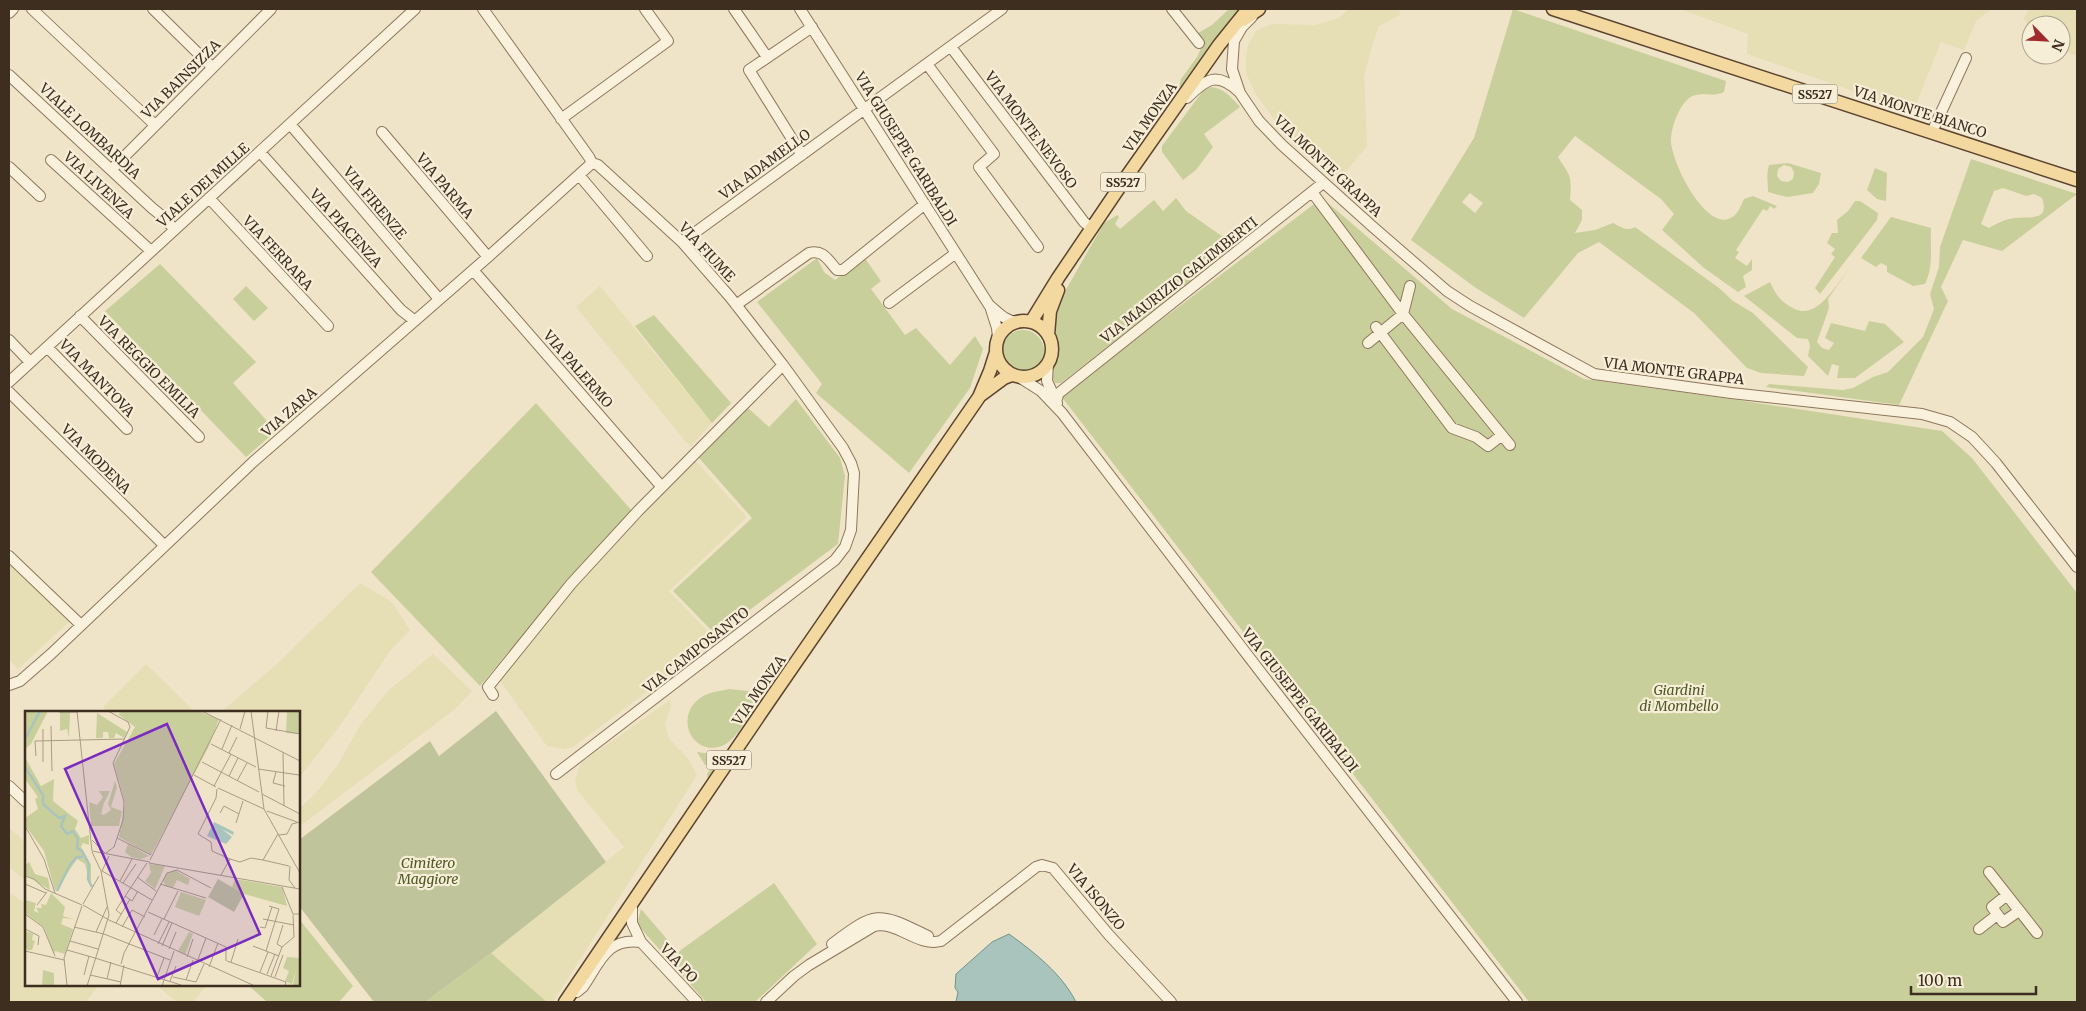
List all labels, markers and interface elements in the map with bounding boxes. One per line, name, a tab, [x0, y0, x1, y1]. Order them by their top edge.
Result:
north arrow	[2021, 15, 2071, 65]
street label: VIA BAINSIZZA	[137, 36, 224, 123]
text: N	[2047, 37, 2068, 54]
street label: VIA MONTE NEVOSO	[980, 67, 1081, 192]
street label: VIA GIUSEPPE GARIBALDI	[851, 68, 961, 229]
street label: VIA MONZA	[1119, 78, 1181, 156]
street label: VIALE LOMBARDIA	[35, 79, 145, 183]
street label: VIA MONTE BIANCO	[1850, 82, 1989, 142]
road number: SS527	[1792, 85, 1838, 104]
street label: VIA MONTE GRAPPA	[1269, 111, 1386, 221]
street label: VIA ADAMELLO	[715, 125, 814, 204]
street label: VIALE DEI MILLE	[152, 139, 253, 232]
street label: VIA LIVENZA	[59, 147, 138, 222]
street label: VIA PARMA	[412, 149, 478, 222]
street label: VIA FIRENZE	[339, 162, 411, 243]
road number: SS527	[1100, 172, 1146, 192]
street label: VIA PIACENZA	[305, 184, 386, 271]
street label: VIA FERRARA	[238, 211, 317, 294]
street label: VIA MAURIZIO GALIMBERTI	[1096, 213, 1261, 347]
street label: VIA FIUME	[674, 218, 739, 286]
street label: VIA REGGIO EMILIA	[93, 311, 204, 422]
street label: VIA PALERMO	[539, 326, 617, 411]
street label: VIA MANTOVA	[55, 335, 139, 421]
street label: VIA MONTE GRAPPA	[1602, 353, 1745, 389]
street label: VIA ZARA	[257, 383, 320, 441]
street label: VIA MODENA	[57, 420, 135, 498]
street label: VIA CAMPOSANTO	[639, 603, 753, 698]
street label: VIA GIUSEPPE GARIBALDI	[1237, 623, 1362, 776]
street label: VIA MONZA	[728, 651, 790, 729]
park label: Giardini di Mombello	[1639, 681, 1719, 715]
inset map	[25, 711, 300, 986]
road number: SS527	[706, 750, 752, 770]
park label: Cimitero Maggiore	[397, 854, 458, 888]
street label: VIA ISONZO	[1062, 859, 1129, 934]
street label: VIA PO	[656, 939, 702, 986]
scale bar	[1911, 964, 2036, 996]
text: 100 m	[1918, 971, 1962, 990]

